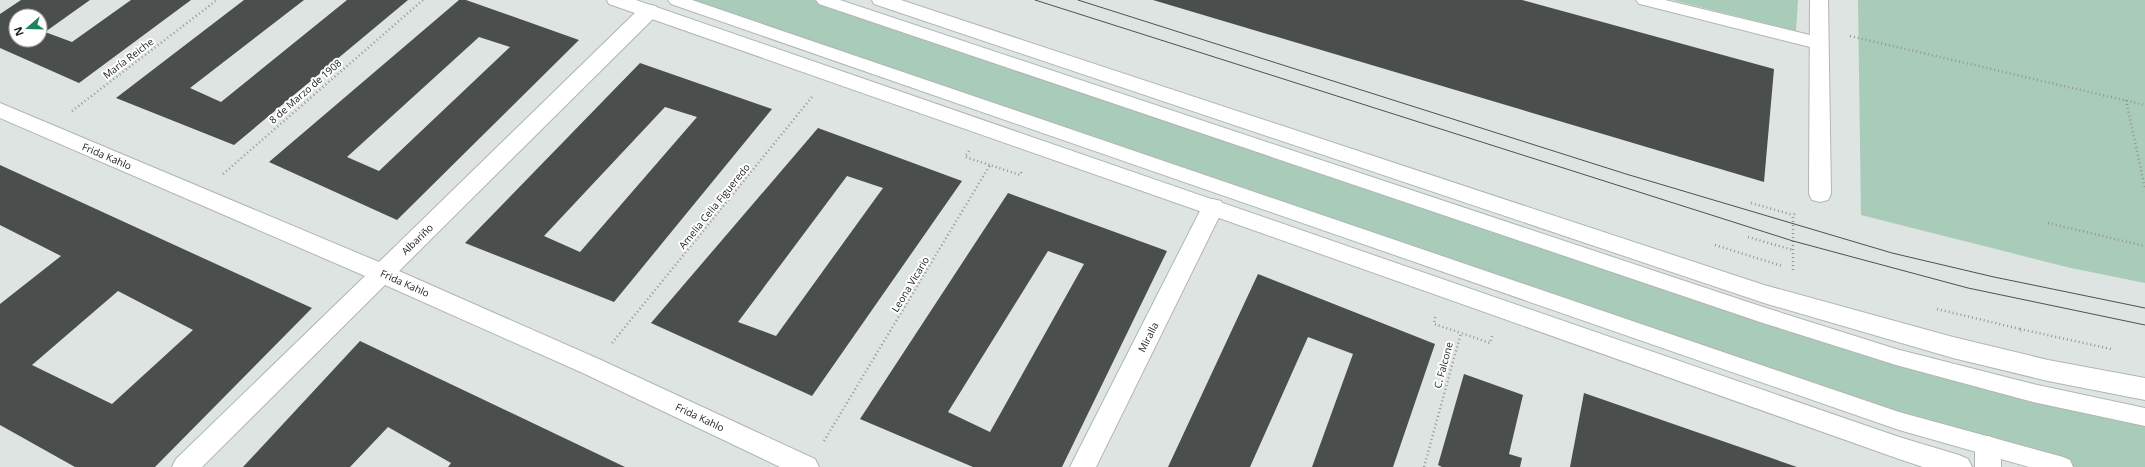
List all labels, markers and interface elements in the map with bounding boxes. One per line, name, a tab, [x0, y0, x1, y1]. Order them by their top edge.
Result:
north arrow	[8, 8, 48, 48]
text: N	[10, 25, 27, 38]
street label: María Reiche	[100, 34, 157, 82]
street label: 8 de Marzo de 1908	[266, 55, 344, 126]
street label: Frida Kahlo	[80, 139, 134, 173]
street label: Amelia Celia Figueredo	[675, 160, 753, 252]
street label: Albariño	[398, 220, 436, 258]
street label: Leona Vicario	[888, 254, 932, 314]
street label: Frida Kahlo	[378, 266, 432, 300]
street label: Miralla	[1135, 320, 1161, 354]
street label: C. Falcone	[1430, 340, 1456, 390]
street label: Frida Kahlo	[673, 400, 727, 434]

